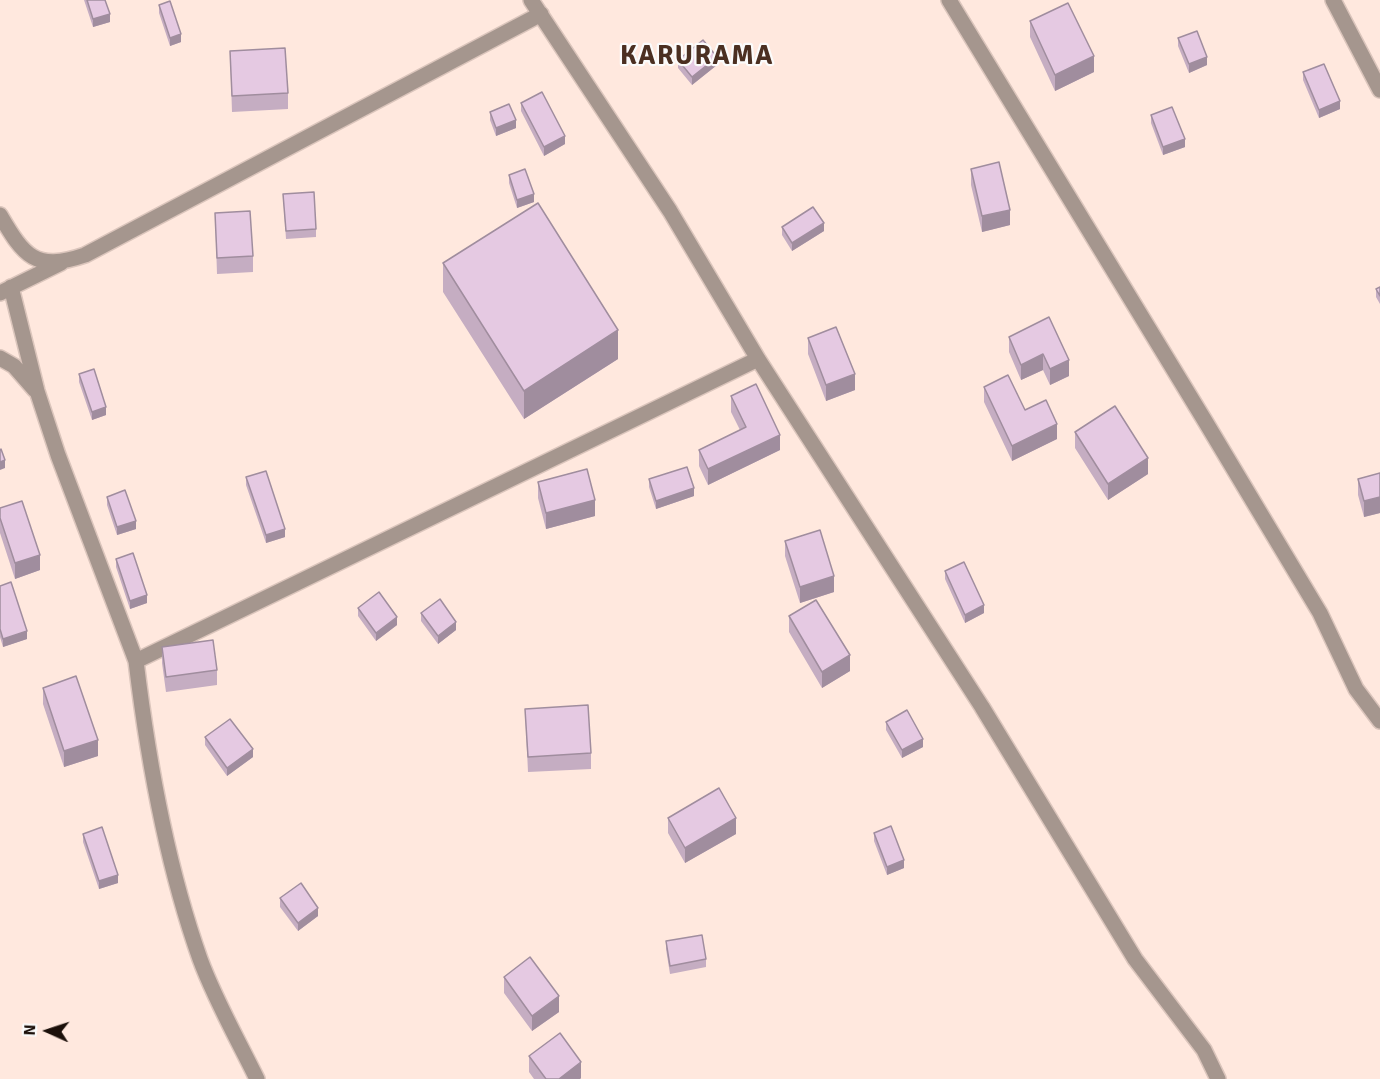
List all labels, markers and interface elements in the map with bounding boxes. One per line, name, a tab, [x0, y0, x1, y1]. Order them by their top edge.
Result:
district label: KARURAMA	[620, 41, 774, 73]
north arrow	[18, 1001, 78, 1061]
text: N	[20, 1024, 40, 1036]

